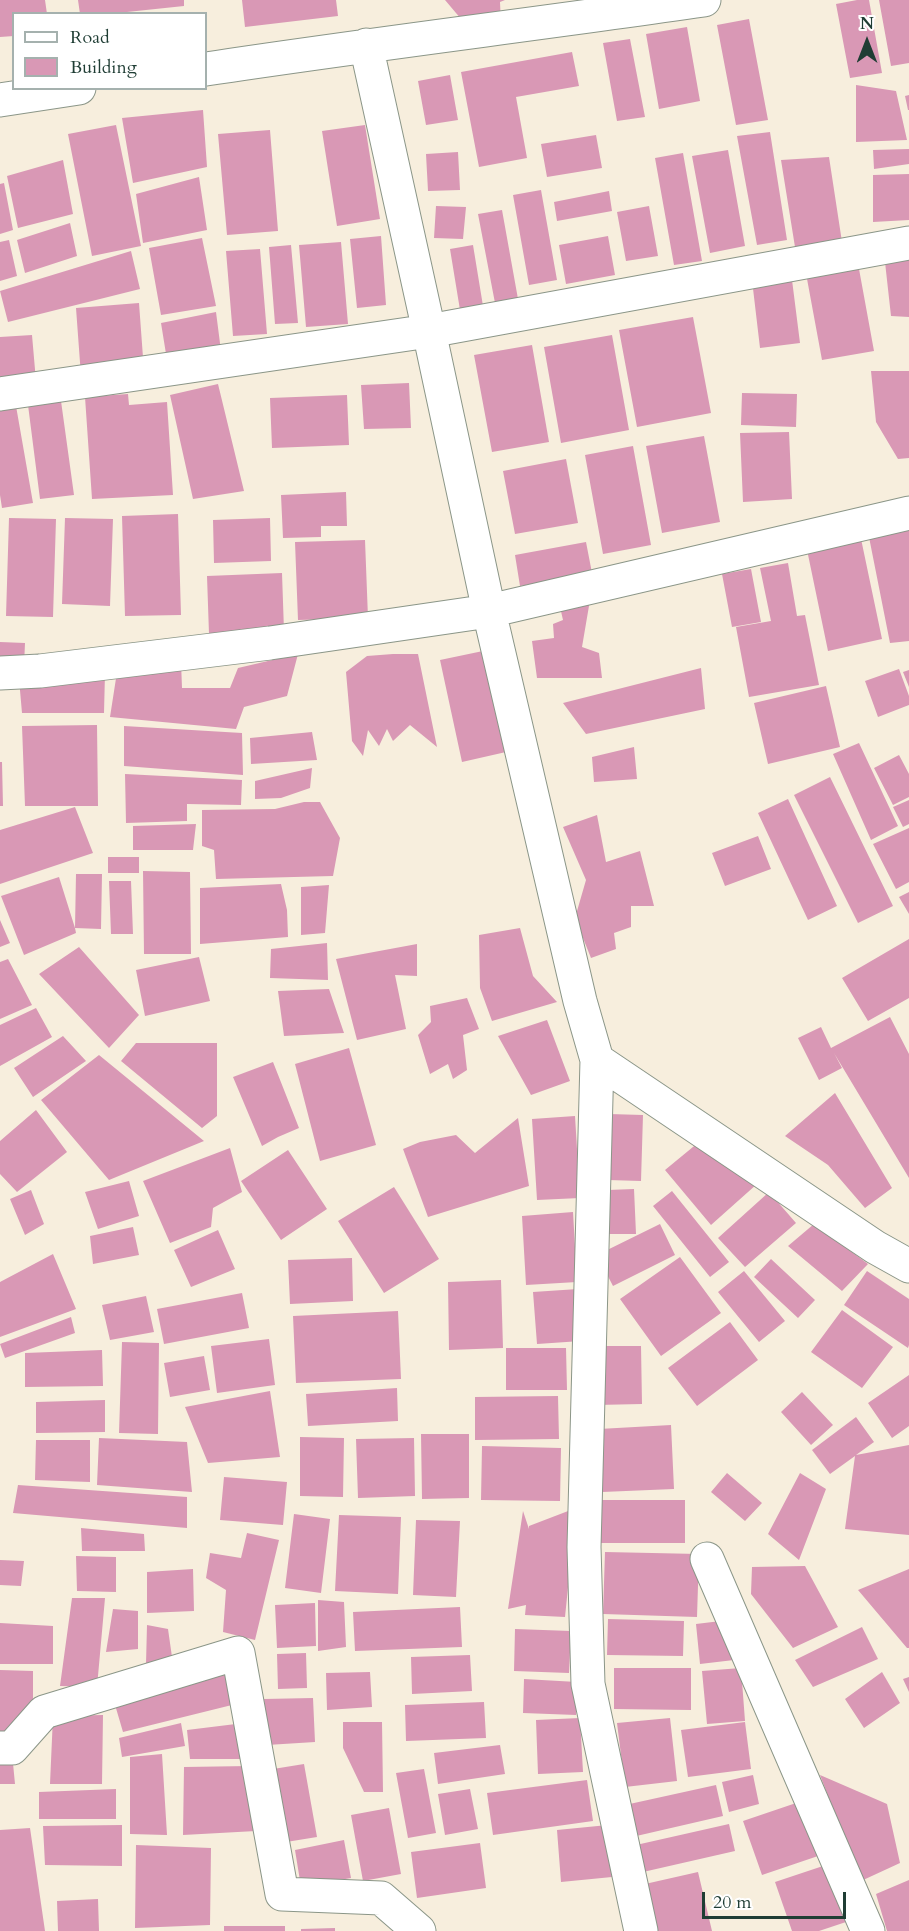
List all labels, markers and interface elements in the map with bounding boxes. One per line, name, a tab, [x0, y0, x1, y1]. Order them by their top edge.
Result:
legend	[12, 12, 207, 90]
north arrow	[837, 12, 897, 72]
text: N	[860, 13, 874, 35]
text: Road	[70, 25, 110, 50]
text: Building	[70, 55, 137, 80]
scale bar	[705, 1880, 849, 1918]
text: 20 m	[713, 1890, 752, 1915]

